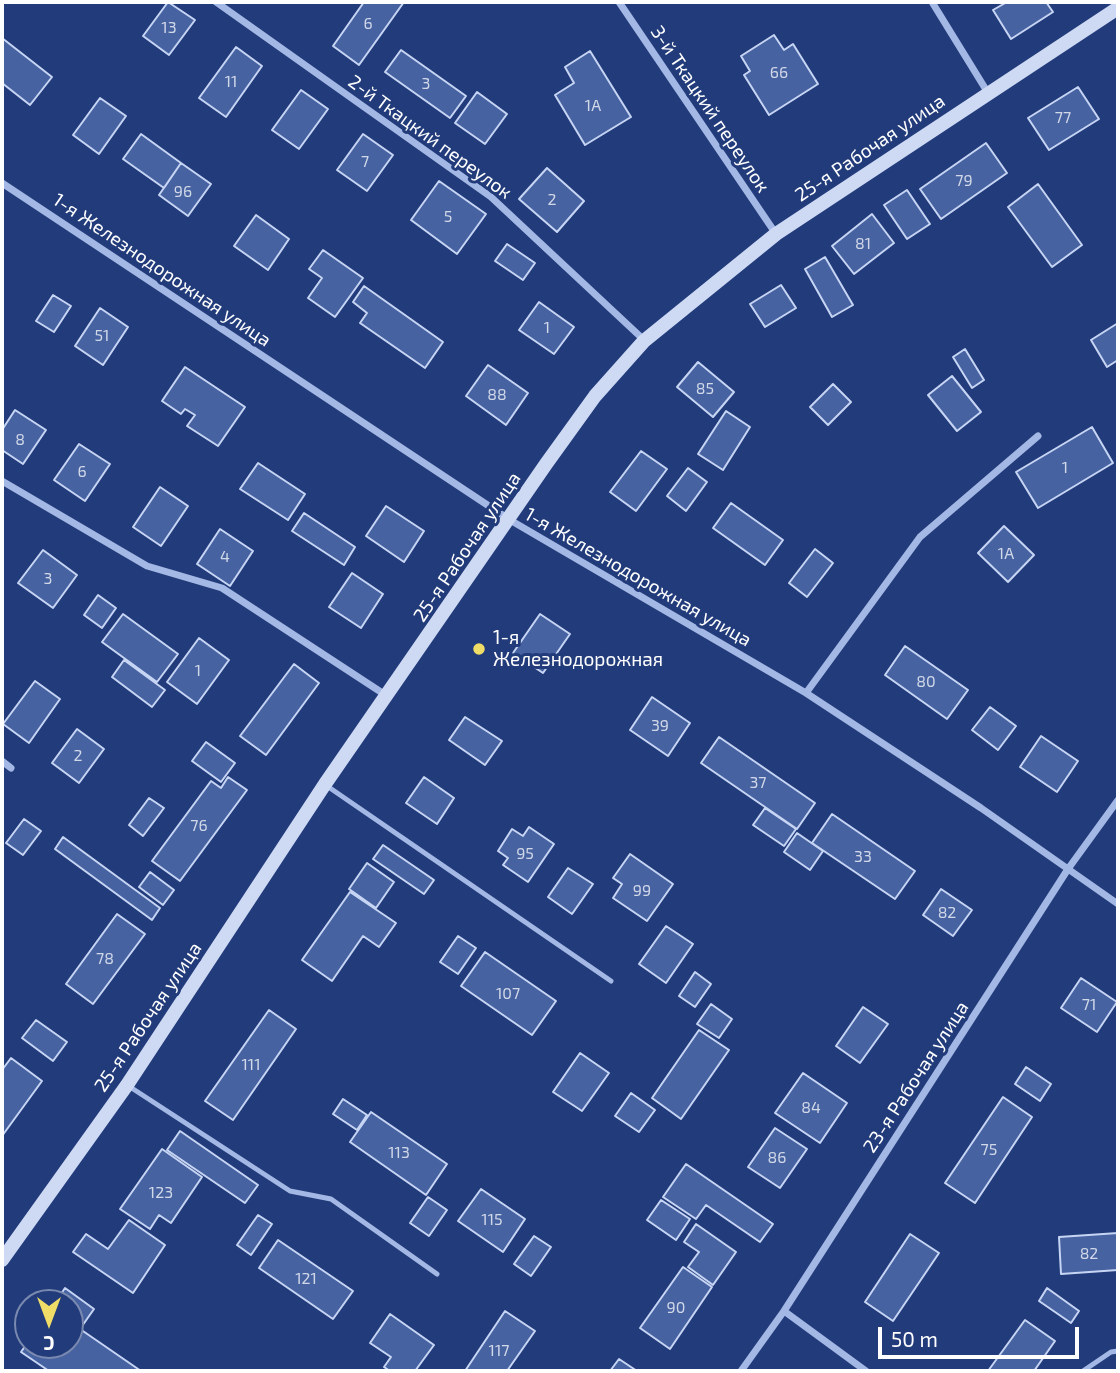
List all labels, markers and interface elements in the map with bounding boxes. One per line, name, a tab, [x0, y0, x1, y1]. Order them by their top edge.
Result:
house number: 6	[363, 14, 373, 34]
house number: 13	[161, 18, 177, 38]
street label: 3-й Ткацкий переулок	[646, 21, 774, 197]
house number: 66	[770, 63, 788, 83]
street label: 2-й Ткацкий переулок	[344, 70, 516, 204]
house number: 11	[225, 72, 237, 92]
house number: 3	[422, 74, 430, 94]
street label: 25-я Рабочая улица	[791, 89, 949, 207]
house number: 1А	[585, 96, 601, 116]
house number: 77	[1055, 108, 1071, 128]
house number: 7	[361, 152, 369, 172]
house number: 79	[955, 171, 973, 191]
house number: 96	[174, 182, 192, 202]
street label: 1-я Железнодорожная улица	[49, 188, 275, 352]
house number: 2	[548, 190, 556, 210]
house number: 5	[444, 207, 452, 227]
house number: 81	[855, 234, 871, 254]
house number: 1	[544, 318, 550, 338]
house number: 51	[95, 326, 109, 346]
house number: 85	[696, 379, 714, 399]
house number: 88	[487, 385, 507, 405]
house number: 8	[15, 430, 25, 450]
house number: 1	[1062, 458, 1068, 478]
house number: 6	[77, 462, 87, 482]
street label: 25-я Рабочая улица	[408, 468, 526, 626]
street label: 1-я Железнодорожная улица	[521, 503, 755, 651]
house number: 1А	[998, 544, 1014, 564]
house number: 4	[220, 547, 230, 567]
house number: 3	[44, 569, 52, 589]
place label: 1-я Железнодорожная	[493, 627, 663, 671]
marker: 1-я Железнодорожная	[471, 641, 487, 657]
house number: 1	[195, 661, 201, 681]
house number: 80	[916, 672, 936, 692]
house number: 39	[651, 716, 669, 736]
house number: 2	[74, 746, 82, 766]
house number: 37	[749, 773, 767, 793]
house number: 76	[190, 816, 208, 836]
house number: 95	[516, 844, 534, 864]
house number: 33	[854, 847, 872, 867]
house number: 99	[633, 881, 651, 901]
house number: 82	[938, 903, 956, 923]
street label: 25-я Рабочая улица	[89, 938, 207, 1096]
house number: 78	[96, 949, 114, 969]
house number: 107	[496, 984, 520, 1004]
house number: 71	[1082, 995, 1096, 1015]
street label: 23-я Рабочая улица	[859, 997, 973, 1157]
house number: 111	[241, 1055, 261, 1075]
house number: 84	[801, 1098, 821, 1118]
house number: 75	[981, 1140, 997, 1160]
house number: 113	[388, 1143, 410, 1163]
house number: 86	[768, 1148, 786, 1168]
house number: 123	[149, 1183, 173, 1203]
house number: 115	[481, 1210, 503, 1230]
house number: 82	[1080, 1244, 1098, 1264]
house number: 121	[295, 1269, 317, 1289]
north arrow	[14, 1289, 84, 1359]
house number: 90	[667, 1298, 685, 1318]
scale bar	[882, 1314, 1083, 1358]
text: 50 m	[891, 1326, 938, 1351]
text: С	[43, 1332, 55, 1355]
house number: 117	[489, 1341, 509, 1361]

